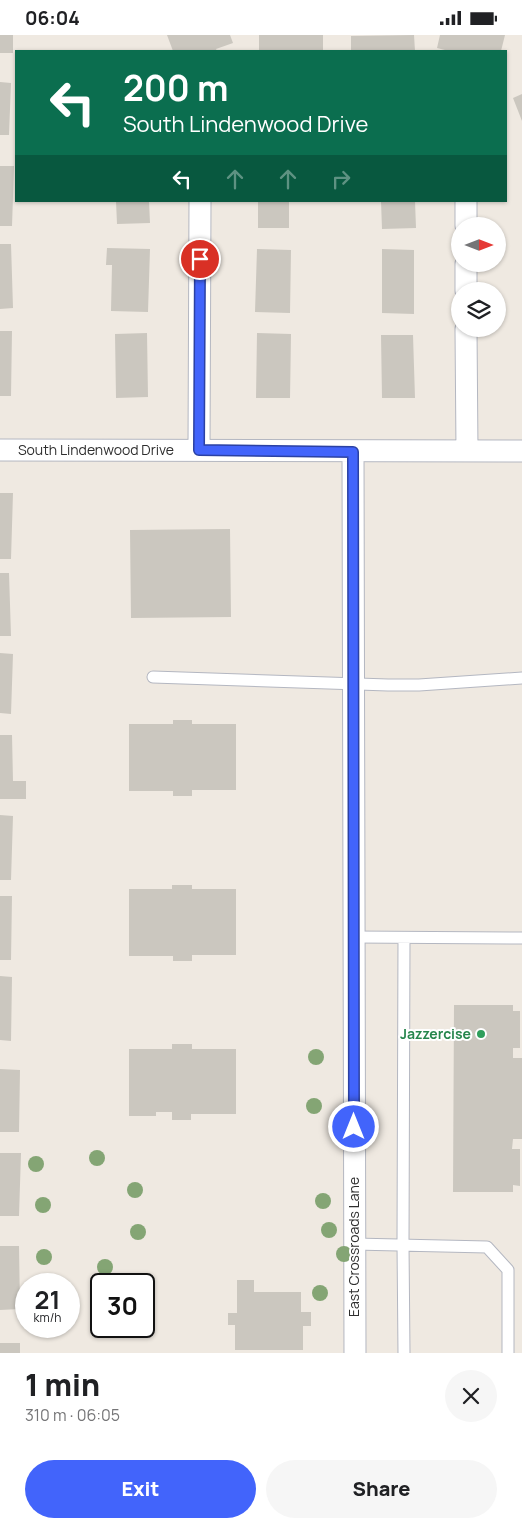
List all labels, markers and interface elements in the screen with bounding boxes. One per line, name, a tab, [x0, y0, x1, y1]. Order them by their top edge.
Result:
text: 06:04	[25, 5, 80, 31]
text: 200 m	[123, 64, 228, 112]
icon: left	[40, 70, 105, 135]
text: South Lindenwood Drive	[123, 109, 368, 139]
icon: left	[168, 165, 196, 193]
icon: ahead	[221, 165, 249, 193]
icon: ahead	[274, 165, 302, 193]
icon: right	[327, 165, 355, 193]
north arrow	[451, 217, 506, 273]
map controls	[451, 217, 506, 337]
pin	[179, 238, 221, 280]
icon: arrive	[186, 245, 214, 273]
button: layers	[451, 282, 506, 337]
street label: South Lindenwood Drive	[18, 440, 174, 459]
place label: Jazzercise	[400, 1024, 471, 1043]
marker: Jazzercise	[475, 1028, 487, 1040]
position arrow	[327, 1100, 379, 1152]
street label: East Crossroads Lane	[344, 1177, 363, 1317]
speed limit sign: 30	[90, 1273, 155, 1338]
text: 21	[35, 1282, 60, 1317]
text: km/h	[34, 1309, 61, 1326]
text: 1 min	[25, 1364, 100, 1405]
button: close	[445, 1370, 497, 1422]
text: 310 m · 06:05	[25, 1404, 120, 1426]
button: Exit	[25, 1460, 256, 1518]
button: Share	[266, 1460, 497, 1518]

